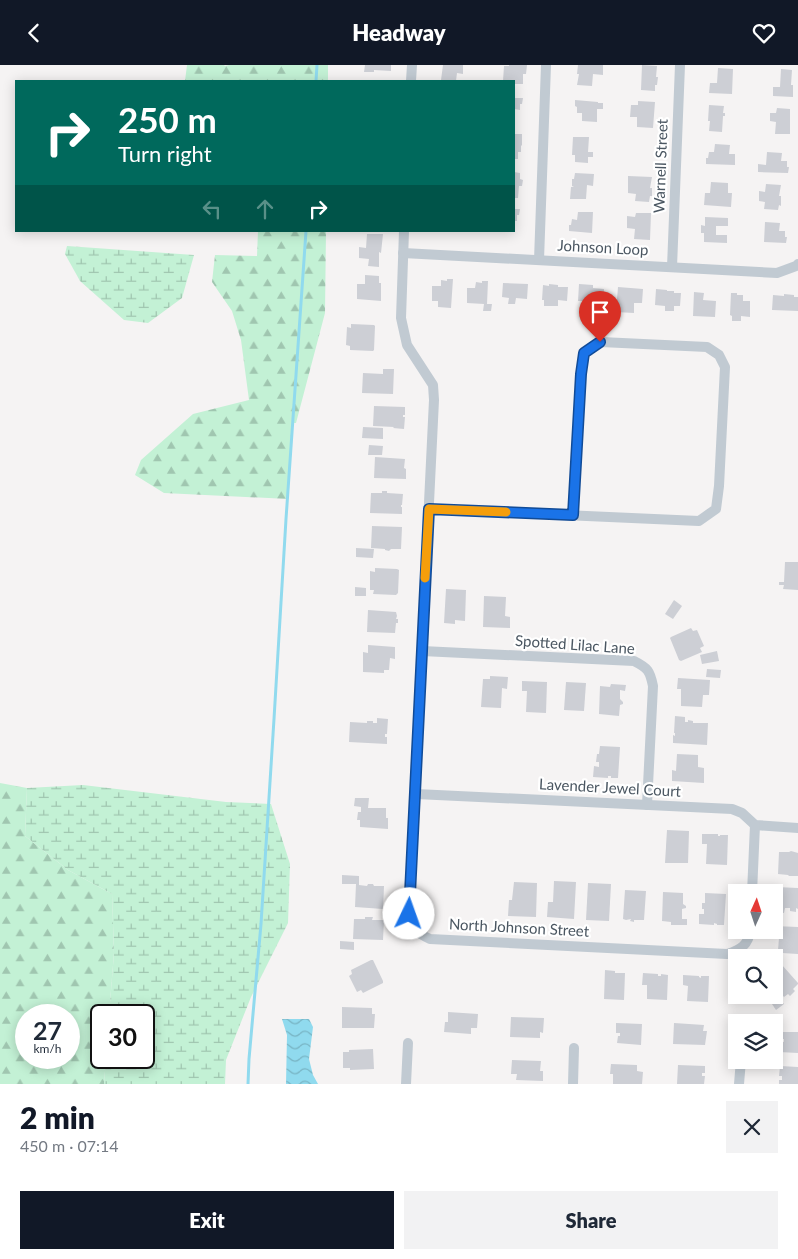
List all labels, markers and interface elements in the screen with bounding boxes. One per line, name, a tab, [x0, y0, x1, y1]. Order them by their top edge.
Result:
icon: back	[20, 19, 48, 47]
text: Headway	[352, 19, 446, 46]
icon: heart	[750, 19, 778, 47]
text: 250 m	[118, 98, 217, 140]
icon: right	[35, 100, 100, 165]
street label: Warnell Street	[649, 118, 671, 213]
text: Turn right	[118, 140, 212, 167]
icon: left	[198, 195, 226, 223]
icon: ahead	[251, 195, 279, 223]
icon: right	[304, 195, 332, 223]
street label: Johnson Loop	[557, 236, 649, 258]
pin	[579, 291, 621, 342]
icon: arrive	[586, 298, 614, 326]
street label: Spotted Lilac Lane	[515, 631, 636, 657]
street label: Lavender Jewel Court	[539, 774, 682, 800]
north arrow	[728, 884, 782, 939]
map controls	[728, 884, 783, 1069]
position arrow	[382, 887, 434, 939]
street label: North Johnson Street	[448, 914, 590, 940]
button: search	[728, 949, 783, 1004]
speed limit sign: 30	[90, 1004, 155, 1069]
button: layers	[728, 1014, 783, 1069]
text: 27	[33, 1015, 62, 1045]
text: km/h	[33, 1041, 62, 1056]
text: 2 min	[20, 1099, 95, 1135]
button: close	[726, 1101, 778, 1153]
text: 450 m · 07:14	[20, 1136, 119, 1155]
button: Exit	[20, 1191, 394, 1249]
button: Share	[404, 1191, 778, 1249]

